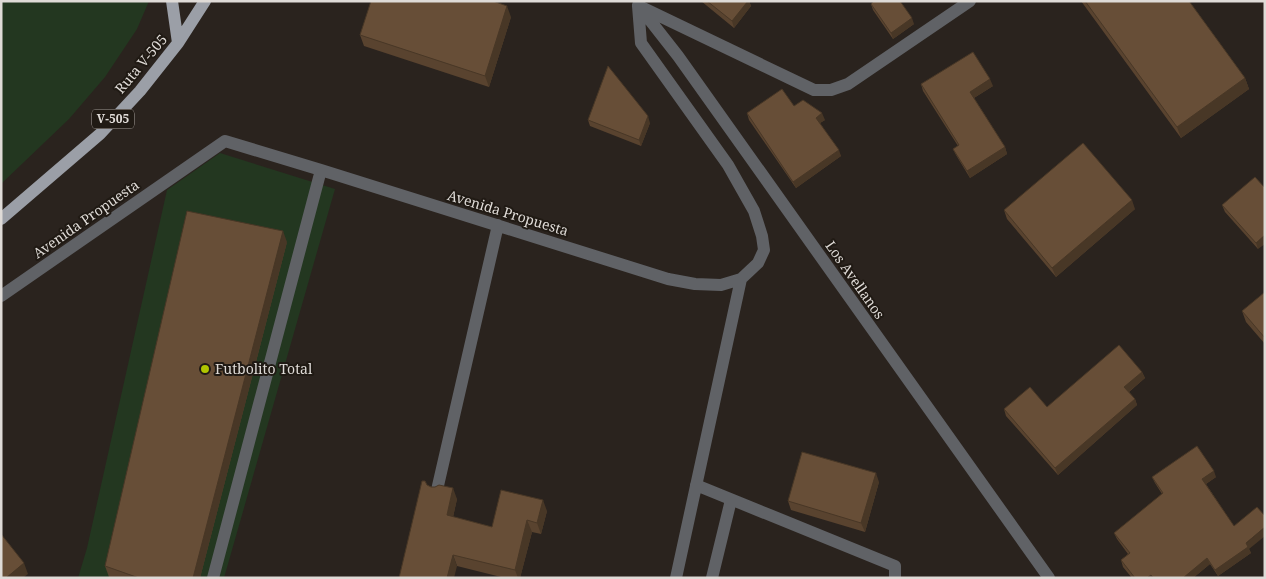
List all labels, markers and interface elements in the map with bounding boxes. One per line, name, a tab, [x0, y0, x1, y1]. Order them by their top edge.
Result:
street label: Ruta V-505	[110, 30, 171, 97]
road number: V-505	[92, 110, 134, 128]
street label: Avenida Propuesta	[29, 175, 143, 262]
street label: Avenida Propuesta	[445, 185, 571, 240]
street label: Los Avellanos	[821, 237, 889, 323]
place label: Futbolito Total	[215, 359, 313, 378]
marker: Futbolito Total	[199, 363, 211, 375]

